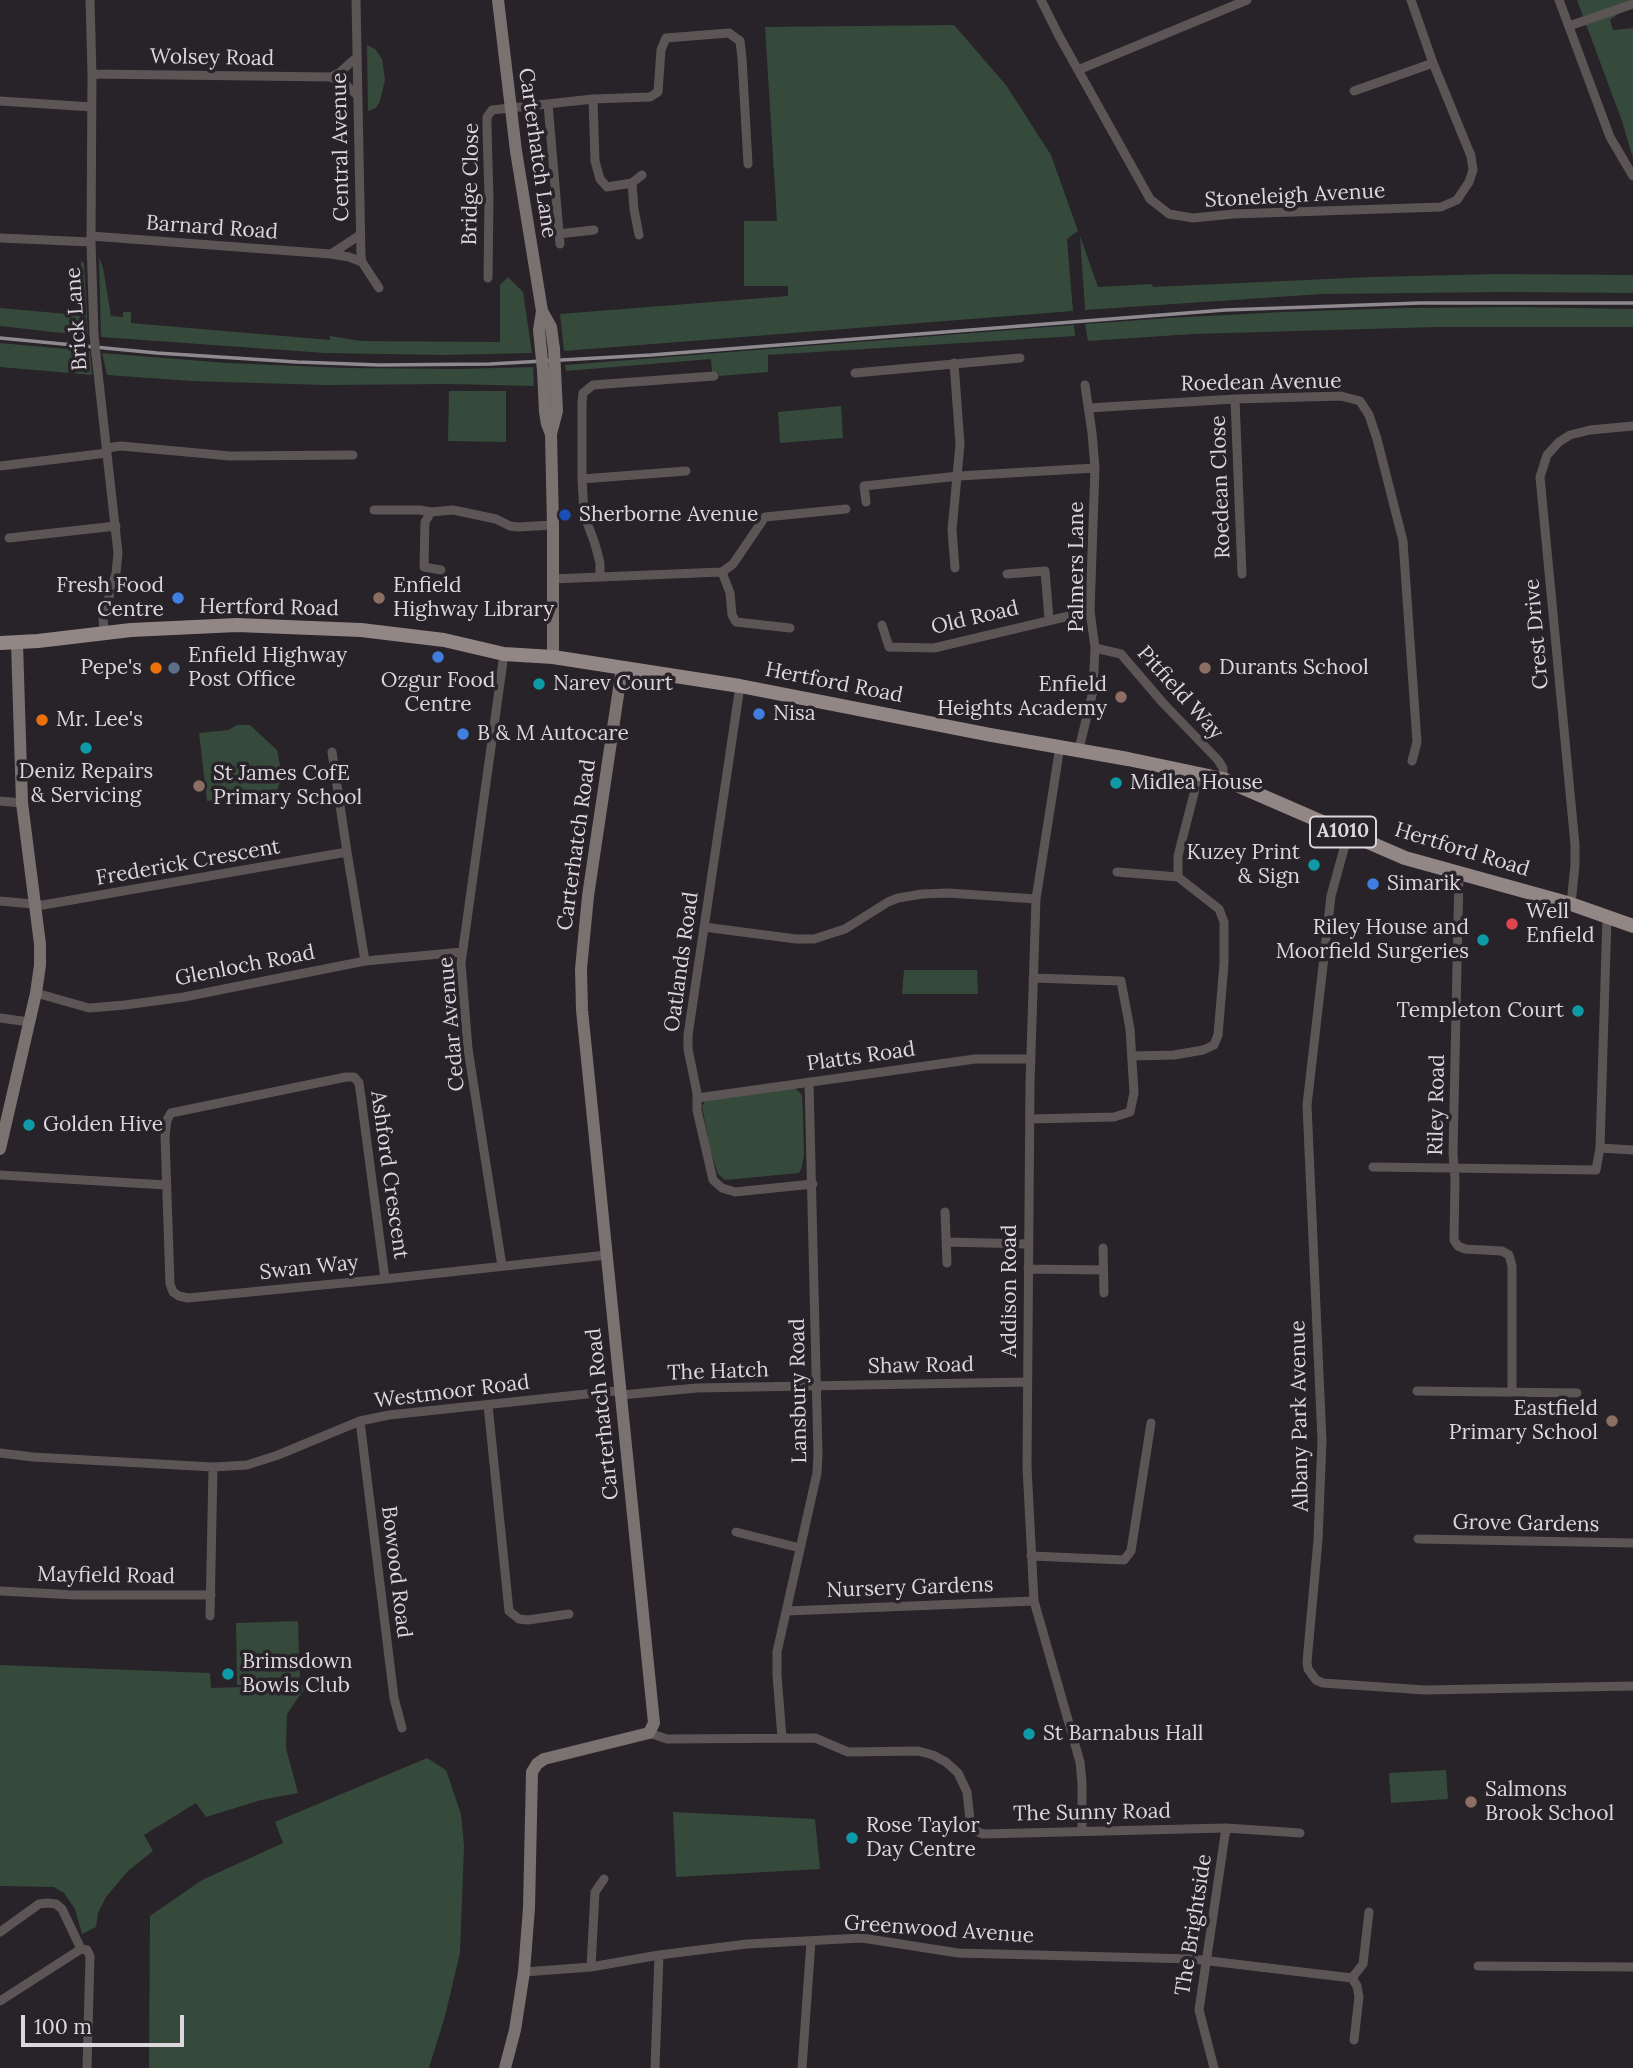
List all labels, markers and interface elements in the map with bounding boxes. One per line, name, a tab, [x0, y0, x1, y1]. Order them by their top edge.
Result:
street label: Wolsey Road	[150, 44, 274, 72]
street label: Carterhatch Lane	[513, 66, 561, 240]
street label: Central Avenue	[327, 72, 355, 222]
street label: Bridge Close	[457, 122, 485, 246]
street label: Stoneleigh Avenue	[1204, 179, 1386, 213]
street label: Barnard Road	[145, 211, 279, 245]
street label: Brick Lane	[61, 267, 93, 371]
street label: Roedean Avenue	[1180, 369, 1342, 397]
street label: Roedean Close	[1206, 415, 1236, 559]
street label: Palmers Lane	[1064, 501, 1090, 633]
place label: Sherborne Avenue	[579, 502, 758, 528]
marker: Sherborne Avenue	[557, 507, 573, 523]
place label: Fresh Food Centre	[56, 573, 164, 623]
place label: Enfield Highway Library	[393, 573, 554, 623]
street label: Crest Drive	[1520, 578, 1554, 690]
marker: Fresh Food Centre	[170, 590, 186, 606]
marker: Enfield Highway Library	[371, 590, 387, 606]
street label: Hertford Road	[199, 594, 339, 622]
street label: Old Road	[929, 596, 1021, 640]
street label: Pitfield Way	[1131, 641, 1229, 745]
place label: Enfield Highway Post Office	[188, 643, 347, 693]
marker: Ozgur Food Centre	[430, 649, 446, 665]
place label: Pepe's	[80, 655, 142, 681]
place label: Durants School	[1219, 655, 1369, 681]
street label: Hertford Road	[763, 657, 905, 709]
marker: Pepe's	[148, 660, 164, 676]
marker: Enfield Highway Post Office	[166, 660, 182, 676]
marker: Durants School	[1197, 660, 1213, 676]
place label: Ozgur Food Centre	[381, 668, 495, 718]
place label: Narev Court	[553, 671, 673, 697]
place label: Enfield Heights Academy	[937, 672, 1107, 722]
marker: Narev Court	[531, 676, 547, 692]
marker: Enfield Heights Academy	[1113, 689, 1129, 705]
place label: Nisa	[773, 701, 815, 727]
marker: Nisa	[751, 706, 767, 722]
place label: Mr. Lee's	[56, 707, 143, 733]
marker: Mr. Lee's	[34, 712, 50, 728]
place label: B & M Autocare	[477, 721, 629, 747]
marker: B & M Autocare	[455, 726, 471, 742]
marker: Deniz Repairs & Servicing	[78, 740, 94, 756]
street label: Carterhatch Road	[553, 758, 601, 932]
place label: Deniz Repairs & Servicing	[19, 759, 153, 809]
place label: St James CofE Primary School	[213, 761, 362, 811]
place label: Midlea House	[1130, 770, 1263, 796]
marker: Midlea House	[1108, 775, 1124, 791]
marker: St James CofE Primary School	[191, 778, 207, 794]
road number: A1010	[1310, 817, 1376, 848]
street label: Hertford Road	[1392, 818, 1532, 882]
street label: Frederick Crescent	[94, 834, 282, 892]
place label: Kuzey Print & Sign	[1186, 840, 1300, 890]
marker: Kuzey Print & Sign	[1306, 857, 1322, 873]
place label: Simarik	[1387, 871, 1461, 897]
marker: Simarik	[1365, 876, 1381, 892]
street label: Oatlands Road	[660, 890, 704, 1034]
place label: Well Enfield	[1526, 899, 1595, 949]
place label: Riley House and Moorfield Surgeries	[1276, 915, 1469, 965]
marker: Well Enfield	[1504, 916, 1520, 932]
marker: Riley House and Moorfield Surgeries	[1475, 932, 1491, 948]
street label: Glenloch Road	[173, 940, 317, 992]
street label: Cedar Avenue	[434, 956, 470, 1092]
place label: Templeton Court	[1396, 998, 1564, 1024]
marker: Templeton Court	[1570, 1003, 1586, 1019]
street label: Platts Road	[805, 1037, 917, 1077]
street label: Riley Road	[1424, 1054, 1450, 1156]
street label: Ashford Crescent	[365, 1089, 413, 1261]
place label: Golden Hive	[43, 1112, 163, 1138]
marker: Golden Hive	[21, 1117, 37, 1133]
street label: Addison Road	[997, 1224, 1023, 1358]
street label: Swan Way	[258, 1250, 360, 1286]
street label: Lansbury Road	[785, 1318, 813, 1464]
street label: Albany Park Avenue	[1286, 1320, 1314, 1512]
street label: Carterhatch Road	[581, 1327, 625, 1501]
street label: Shaw Road	[868, 1352, 974, 1380]
street label: The Hatch	[667, 1358, 769, 1386]
street label: Westmoor Road	[373, 1370, 531, 1414]
place label: Eastfield Primary School	[1449, 1396, 1598, 1446]
marker: Eastfield Primary School	[1604, 1413, 1620, 1429]
street label: Bowood Road	[375, 1504, 417, 1640]
street label: Grove Gardens	[1452, 1510, 1600, 1538]
street label: Mayfield Road	[37, 1562, 175, 1590]
street label: Nursery Gardens	[826, 1572, 994, 1604]
place label: Brimsdown Bowls Club	[242, 1649, 353, 1699]
marker: Brimsdown Bowls Club	[220, 1666, 236, 1682]
place label: St Barnabus Hall	[1043, 1721, 1204, 1747]
marker: St Barnabus Hall	[1021, 1726, 1037, 1742]
place label: Salmons Brook School	[1485, 1777, 1614, 1827]
marker: Salmons Brook School	[1463, 1794, 1479, 1810]
street label: The Sunny Road	[1013, 1799, 1171, 1827]
place label: Rose Taylor Day Centre	[866, 1813, 980, 1863]
marker: Rose Taylor Day Centre	[844, 1830, 860, 1846]
street label: The Brightside	[1170, 1852, 1218, 1998]
street label: Greenwood Avenue	[843, 1911, 1035, 1949]
scale bar	[24, 2002, 187, 2046]
text: 100 m	[34, 2013, 92, 2040]

